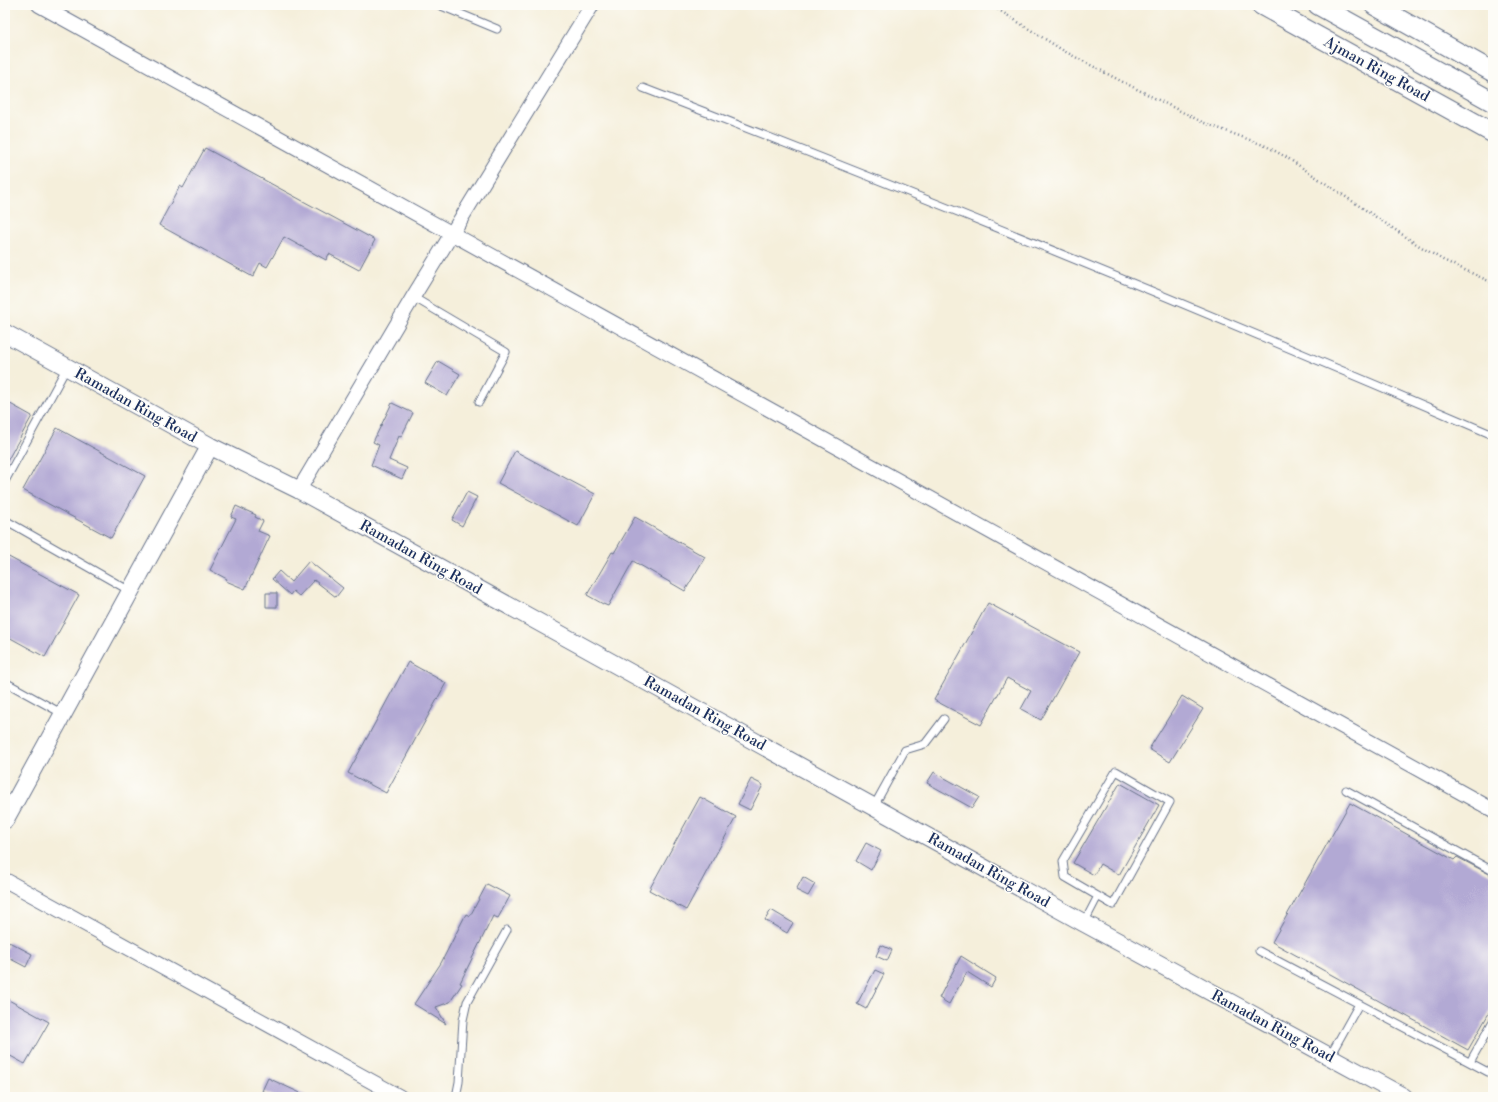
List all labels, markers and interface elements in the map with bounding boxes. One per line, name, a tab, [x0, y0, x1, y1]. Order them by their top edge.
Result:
street label: Ajman Ring Road	[1320, 32, 1433, 107]
street label: Ramadan Ring Road	[71, 364, 201, 447]
street label: Ramadan Ring Road	[356, 516, 486, 599]
street label: Ramadan Ring Road	[640, 672, 770, 755]
street label: Ramadan Ring Road	[924, 829, 1054, 912]
street label: Ramadan Ring Road	[1208, 986, 1338, 1067]

